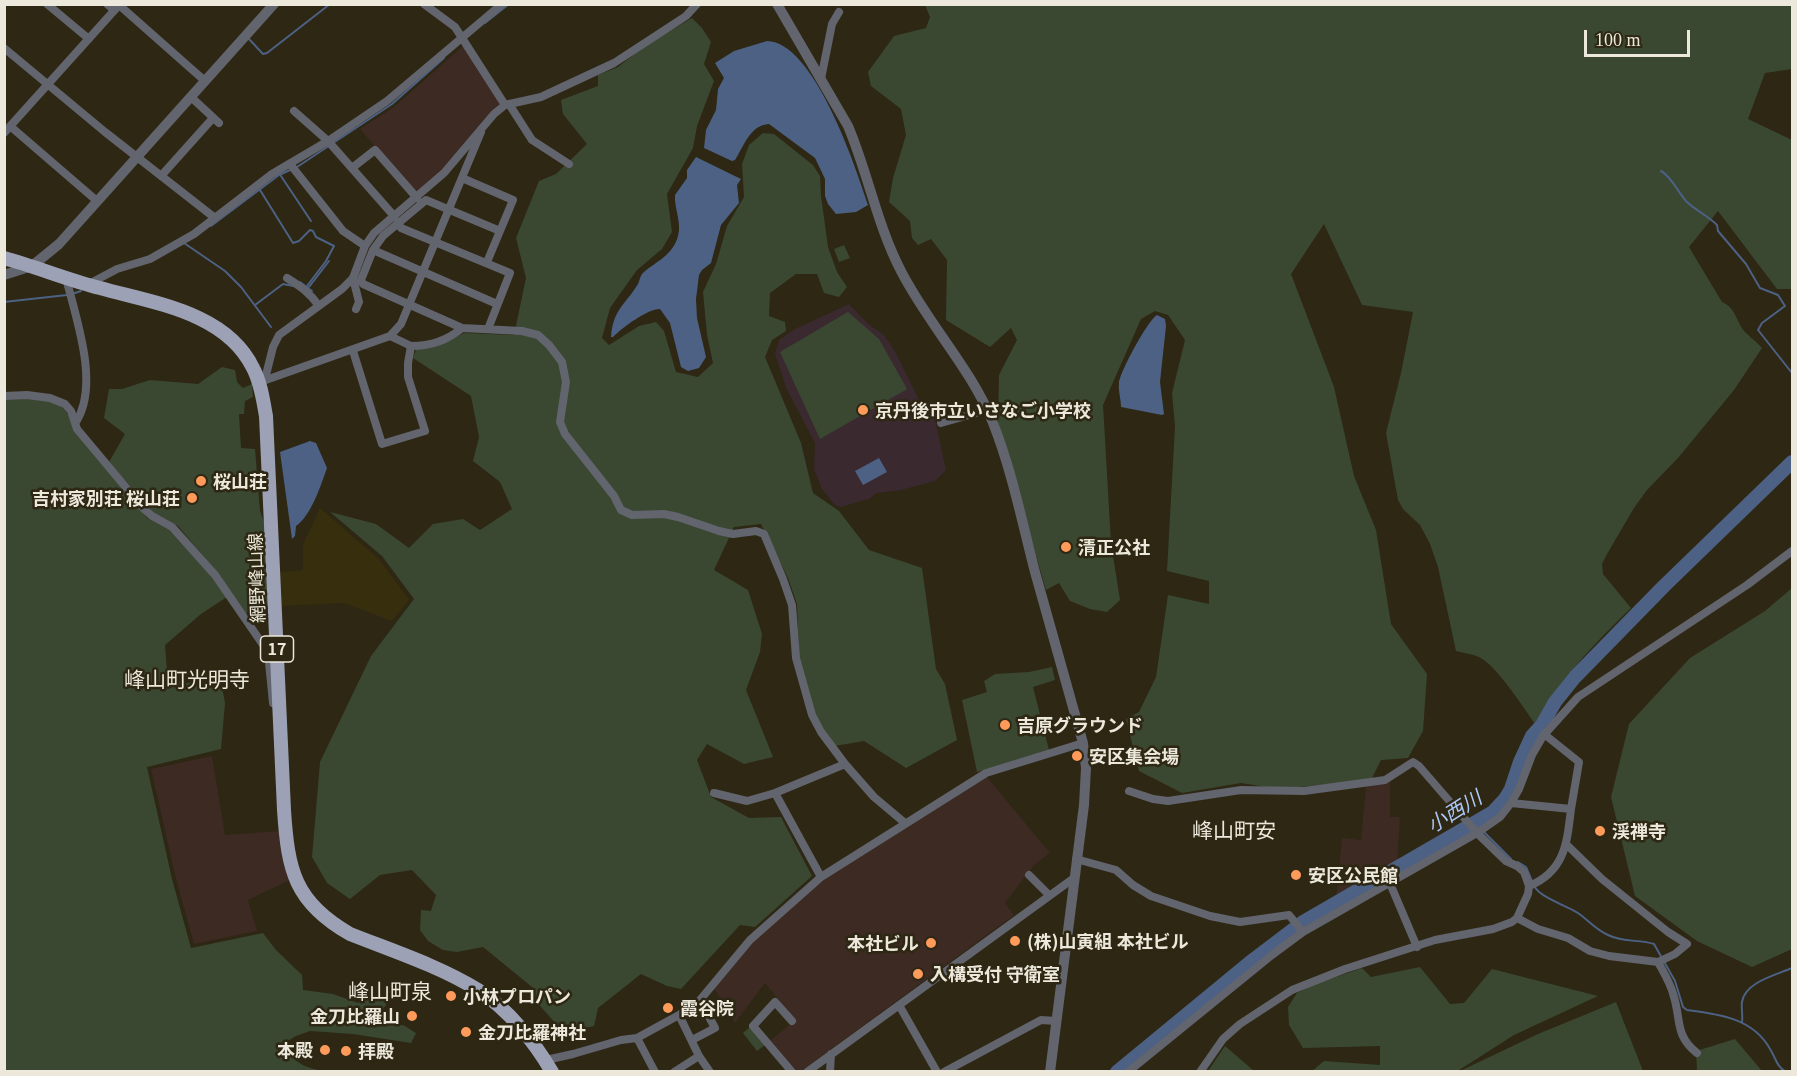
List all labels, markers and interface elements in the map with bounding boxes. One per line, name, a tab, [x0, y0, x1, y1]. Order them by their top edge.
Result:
scale bar	[1587, 18, 1694, 56]
text: 100 m	[1595, 30, 1641, 50]
place label: 京丹後市立いさなご小学校	[875, 399, 1091, 421]
marker: 京丹後市立いさなご小学校	[856, 403, 870, 417]
place label: 桜山荘	[213, 470, 267, 492]
marker: 桜山荘	[194, 474, 208, 488]
place label: 吉村家別荘 桜山荘	[32, 487, 180, 509]
marker: 吉村家別荘 桜山荘	[185, 491, 199, 505]
street label: 網野峰山線	[244, 533, 268, 623]
place label: 清正公社	[1078, 536, 1150, 558]
marker: 清正公社	[1059, 540, 1073, 554]
road number: 17	[260, 636, 294, 662]
district label: 峰山町光明寺	[124, 666, 250, 692]
place label: 吉原グラウンド	[1017, 714, 1143, 736]
marker: 吉原グラウンド	[998, 718, 1012, 732]
place label: 安区集会場	[1089, 745, 1179, 767]
marker: 安区集会場	[1070, 749, 1084, 763]
water label: 小西川	[1422, 785, 1486, 837]
district label: 峰山町安	[1192, 817, 1276, 843]
place label: 渓禅寺	[1612, 820, 1666, 842]
marker: 渓禅寺	[1593, 824, 1607, 838]
place label: 安区公民館	[1308, 864, 1398, 886]
marker: 安区公民館	[1289, 868, 1303, 882]
place label: (株)山寅組 本社ビル	[1027, 930, 1189, 952]
place label: 本社ビル	[847, 932, 919, 954]
marker: (株)山寅組 本社ビル	[1008, 934, 1022, 948]
marker: 本社ビル	[924, 936, 938, 950]
place label: 入構受付 守衛室	[930, 963, 1060, 985]
marker: 入構受付 守衛室	[911, 967, 925, 981]
district label: 峰山町泉	[348, 978, 432, 1004]
place label: 小林プロパン	[463, 985, 571, 1007]
marker: 小林プロパン	[444, 989, 458, 1003]
place label: 霞谷院	[680, 997, 734, 1019]
marker: 霞谷院	[661, 1001, 675, 1015]
place label: 金刀比羅山	[310, 1005, 400, 1027]
marker: 金刀比羅山	[405, 1009, 419, 1023]
place label: 金刀比羅神社	[478, 1021, 586, 1043]
marker: 金刀比羅神社	[459, 1025, 473, 1039]
place label: 本殿	[277, 1039, 313, 1061]
place label: 拝殿	[358, 1040, 394, 1062]
marker: 本殿	[318, 1043, 332, 1057]
marker: 拝殿	[339, 1044, 353, 1058]

